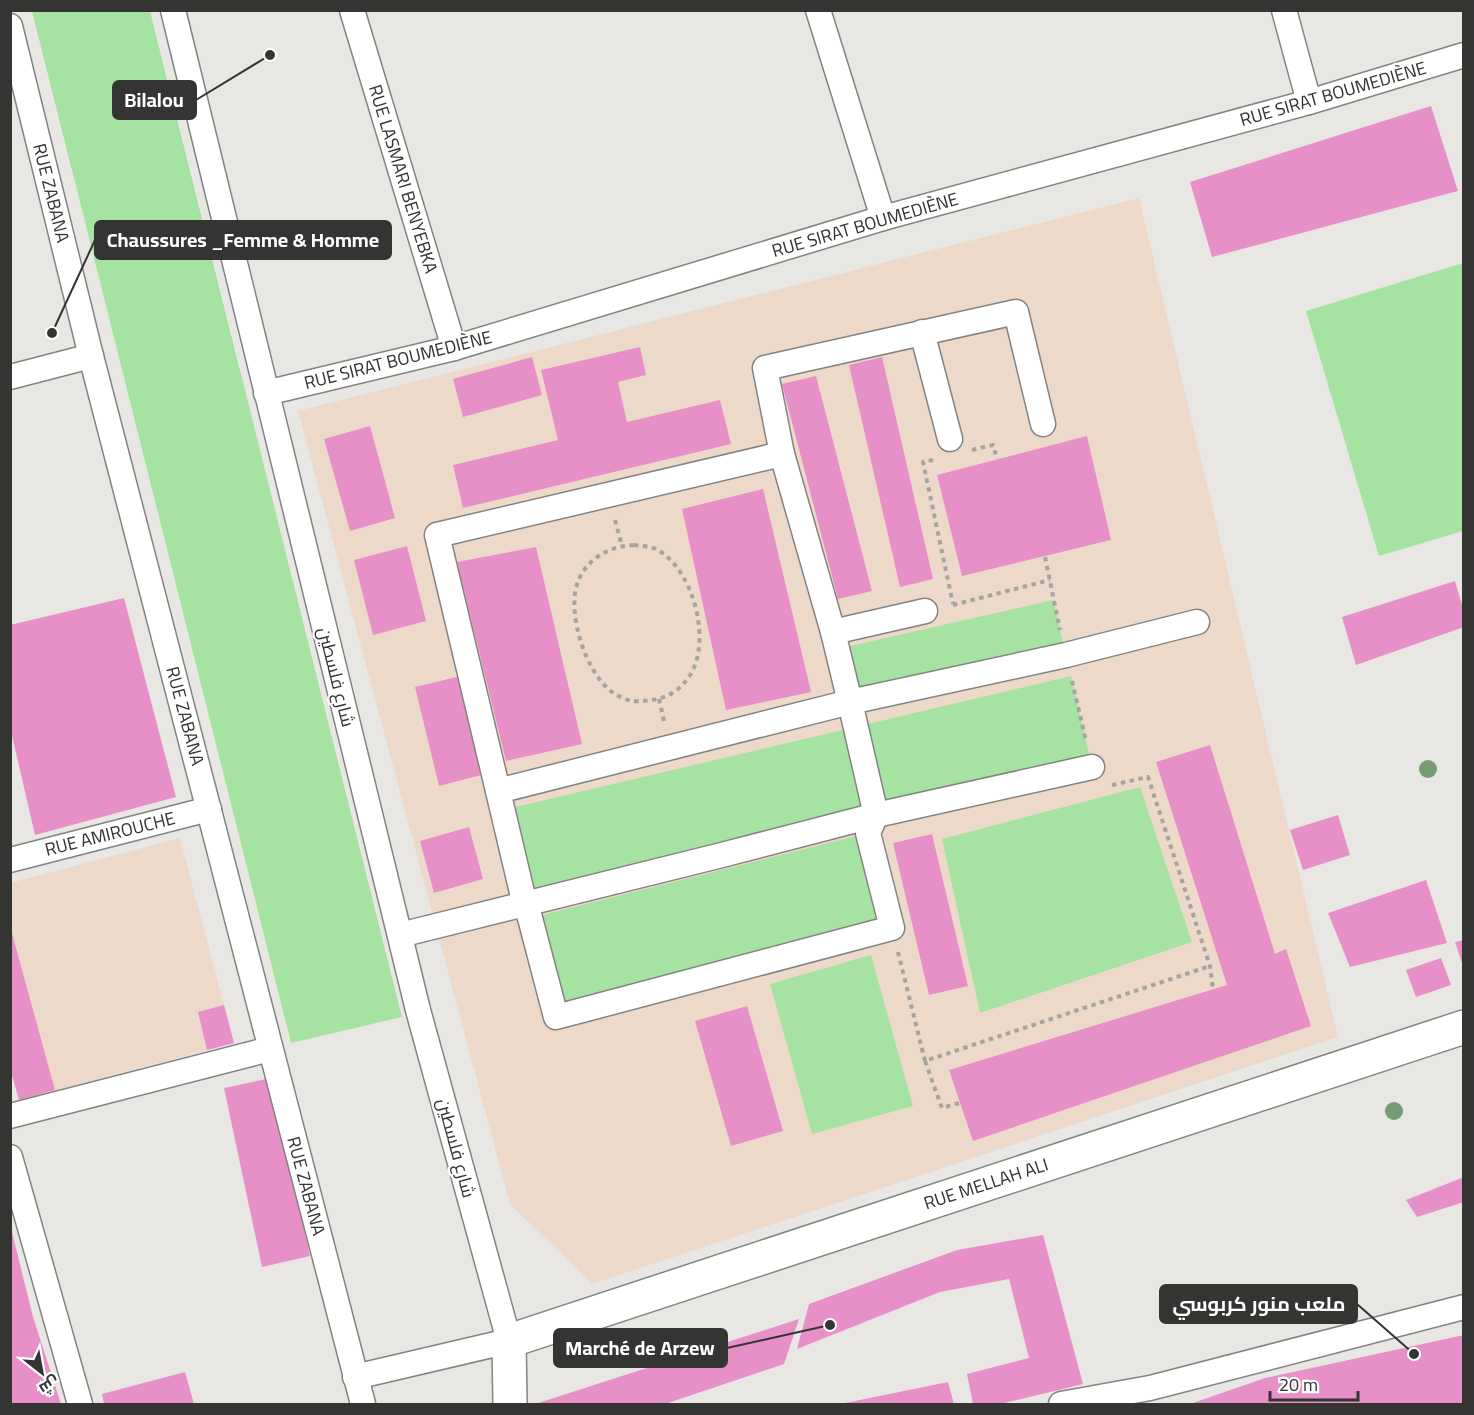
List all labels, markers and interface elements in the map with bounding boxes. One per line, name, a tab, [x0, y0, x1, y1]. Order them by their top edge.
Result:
street label: RUE SIRAT BOUMEDIÈNE	[1236, 51, 1430, 136]
street label: RUE LASMARI BENYEBKA	[359, 80, 448, 278]
callout: Bilalou	[113, 81, 196, 119]
text: Bilalou	[124, 81, 184, 118]
street label: RUE ZABANA	[23, 140, 80, 246]
street label: RUE SIRAT BOUMEDIÈNE	[768, 182, 962, 267]
callout: Chaussures _Femme & Homme	[95, 221, 391, 259]
text: Chaussures _Femme & Homme	[107, 221, 379, 258]
street label: RUE SIRAT BOUMEDIÈNE	[300, 320, 495, 399]
street label: شارع فلسطين	[308, 623, 365, 730]
street label: RUE ZABANA	[156, 663, 215, 769]
street label: RUE AMIROUCHE	[41, 801, 179, 866]
street label: شارع فلسطين	[427, 1094, 486, 1201]
street label: RUE ZABANA	[277, 1133, 336, 1239]
street label: RUE MELLAH ALI	[919, 1148, 1053, 1219]
callout: ملعب منور كربوسي	[1160, 1285, 1357, 1323]
text: ملعب منور كربوسي	[1172, 1285, 1346, 1322]
callout: Marché de Arzew	[554, 1329, 727, 1367]
text: Marché de Arzew	[565, 1329, 715, 1366]
north arrow	[12, 1343, 72, 1403]
scale bar	[1270, 1364, 1358, 1402]
text: ش	[33, 1368, 66, 1404]
text: 20 m	[1279, 1368, 1318, 1401]

